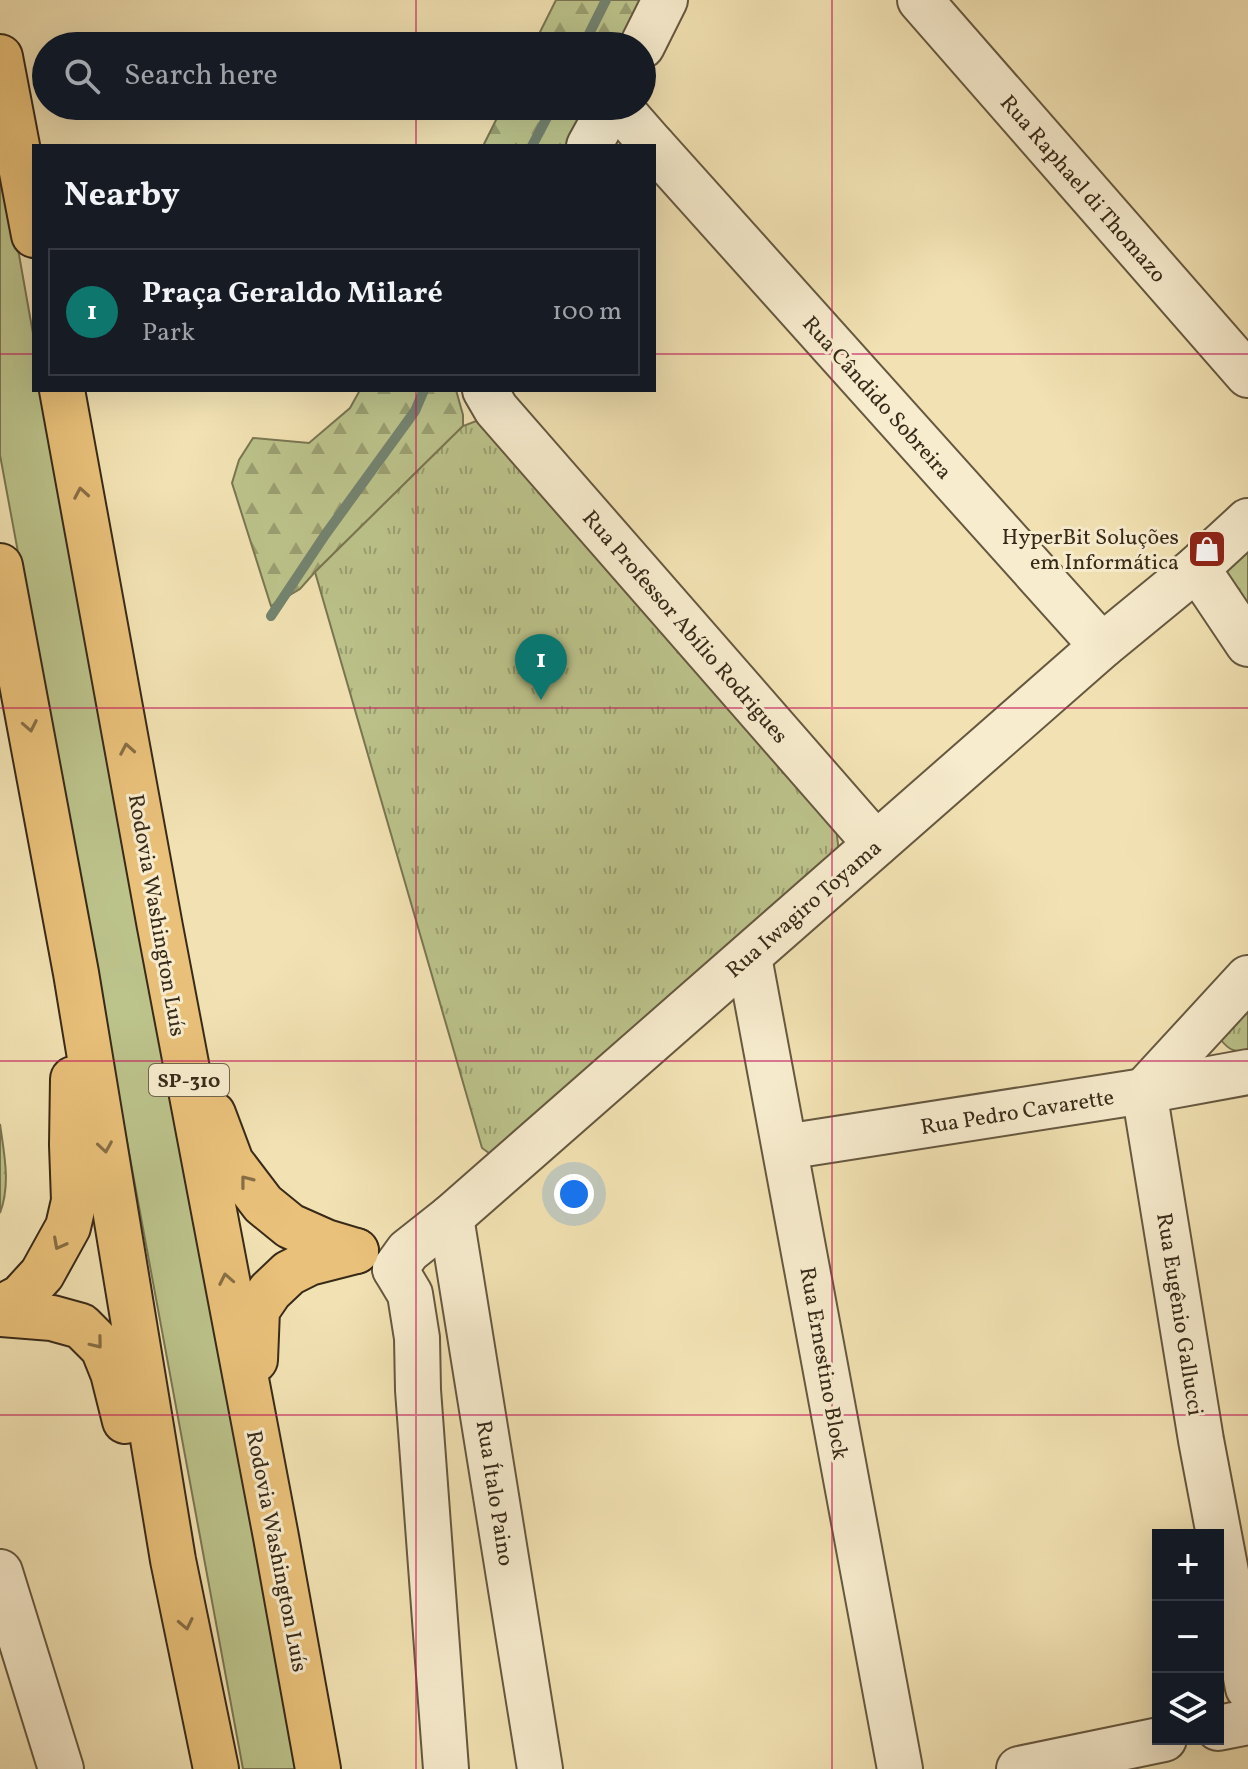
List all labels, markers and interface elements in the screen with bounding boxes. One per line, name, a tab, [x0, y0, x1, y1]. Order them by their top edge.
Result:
search box	[32, 32, 656, 120]
icon: search	[60, 54, 104, 98]
text: Search here	[124, 55, 278, 97]
street label: Rua Raphael di Thomazo	[992, 89, 1172, 290]
text: Nearby	[64, 173, 180, 220]
text: Praça Geraldo Milaré	[142, 273, 443, 315]
text: 1	[87, 294, 97, 330]
text: 100 m	[552, 294, 622, 330]
street label: Rua Cândido Sobreira	[794, 310, 958, 487]
text: Park	[142, 315, 195, 351]
one-way arrow	[73, 486, 90, 500]
street label: Rua Professor Abílio Rodrigues	[574, 504, 794, 751]
place label: HyperBit Soluções em Informática	[1002, 523, 1179, 579]
shop icon: HyperBit Soluções em Informática	[1186, 528, 1228, 570]
pin: 1	[515, 634, 567, 700]
one-way arrow	[20, 719, 37, 732]
one-way arrow	[120, 742, 137, 755]
street label: Rodovia Washington Luís	[119, 792, 192, 1039]
street label: Rua Iwagiro Toyama	[720, 833, 889, 986]
road number: SP-310	[149, 1064, 229, 1096]
street label: Rua Pedro Cavarette	[918, 1083, 1116, 1144]
one-way arrow	[95, 1140, 112, 1154]
your location	[554, 1174, 594, 1214]
one-way arrow	[241, 1175, 255, 1190]
street label: Rua Eugênio Gallucci	[1147, 1211, 1210, 1418]
one-way arrow	[53, 1236, 68, 1250]
street label: Rua Ernestino Block	[790, 1265, 855, 1462]
one-way arrow	[219, 1273, 236, 1286]
one-way arrow	[87, 1334, 101, 1349]
street label: Rua Ítalo Paino	[467, 1418, 520, 1568]
street label: Rodovia Washington Luís	[237, 1428, 314, 1675]
map controls	[1152, 1529, 1224, 1745]
button: +	[1152, 1529, 1224, 1601]
button: −	[1152, 1601, 1224, 1673]
one-way arrow	[177, 1617, 194, 1630]
button: layers	[1152, 1673, 1224, 1745]

